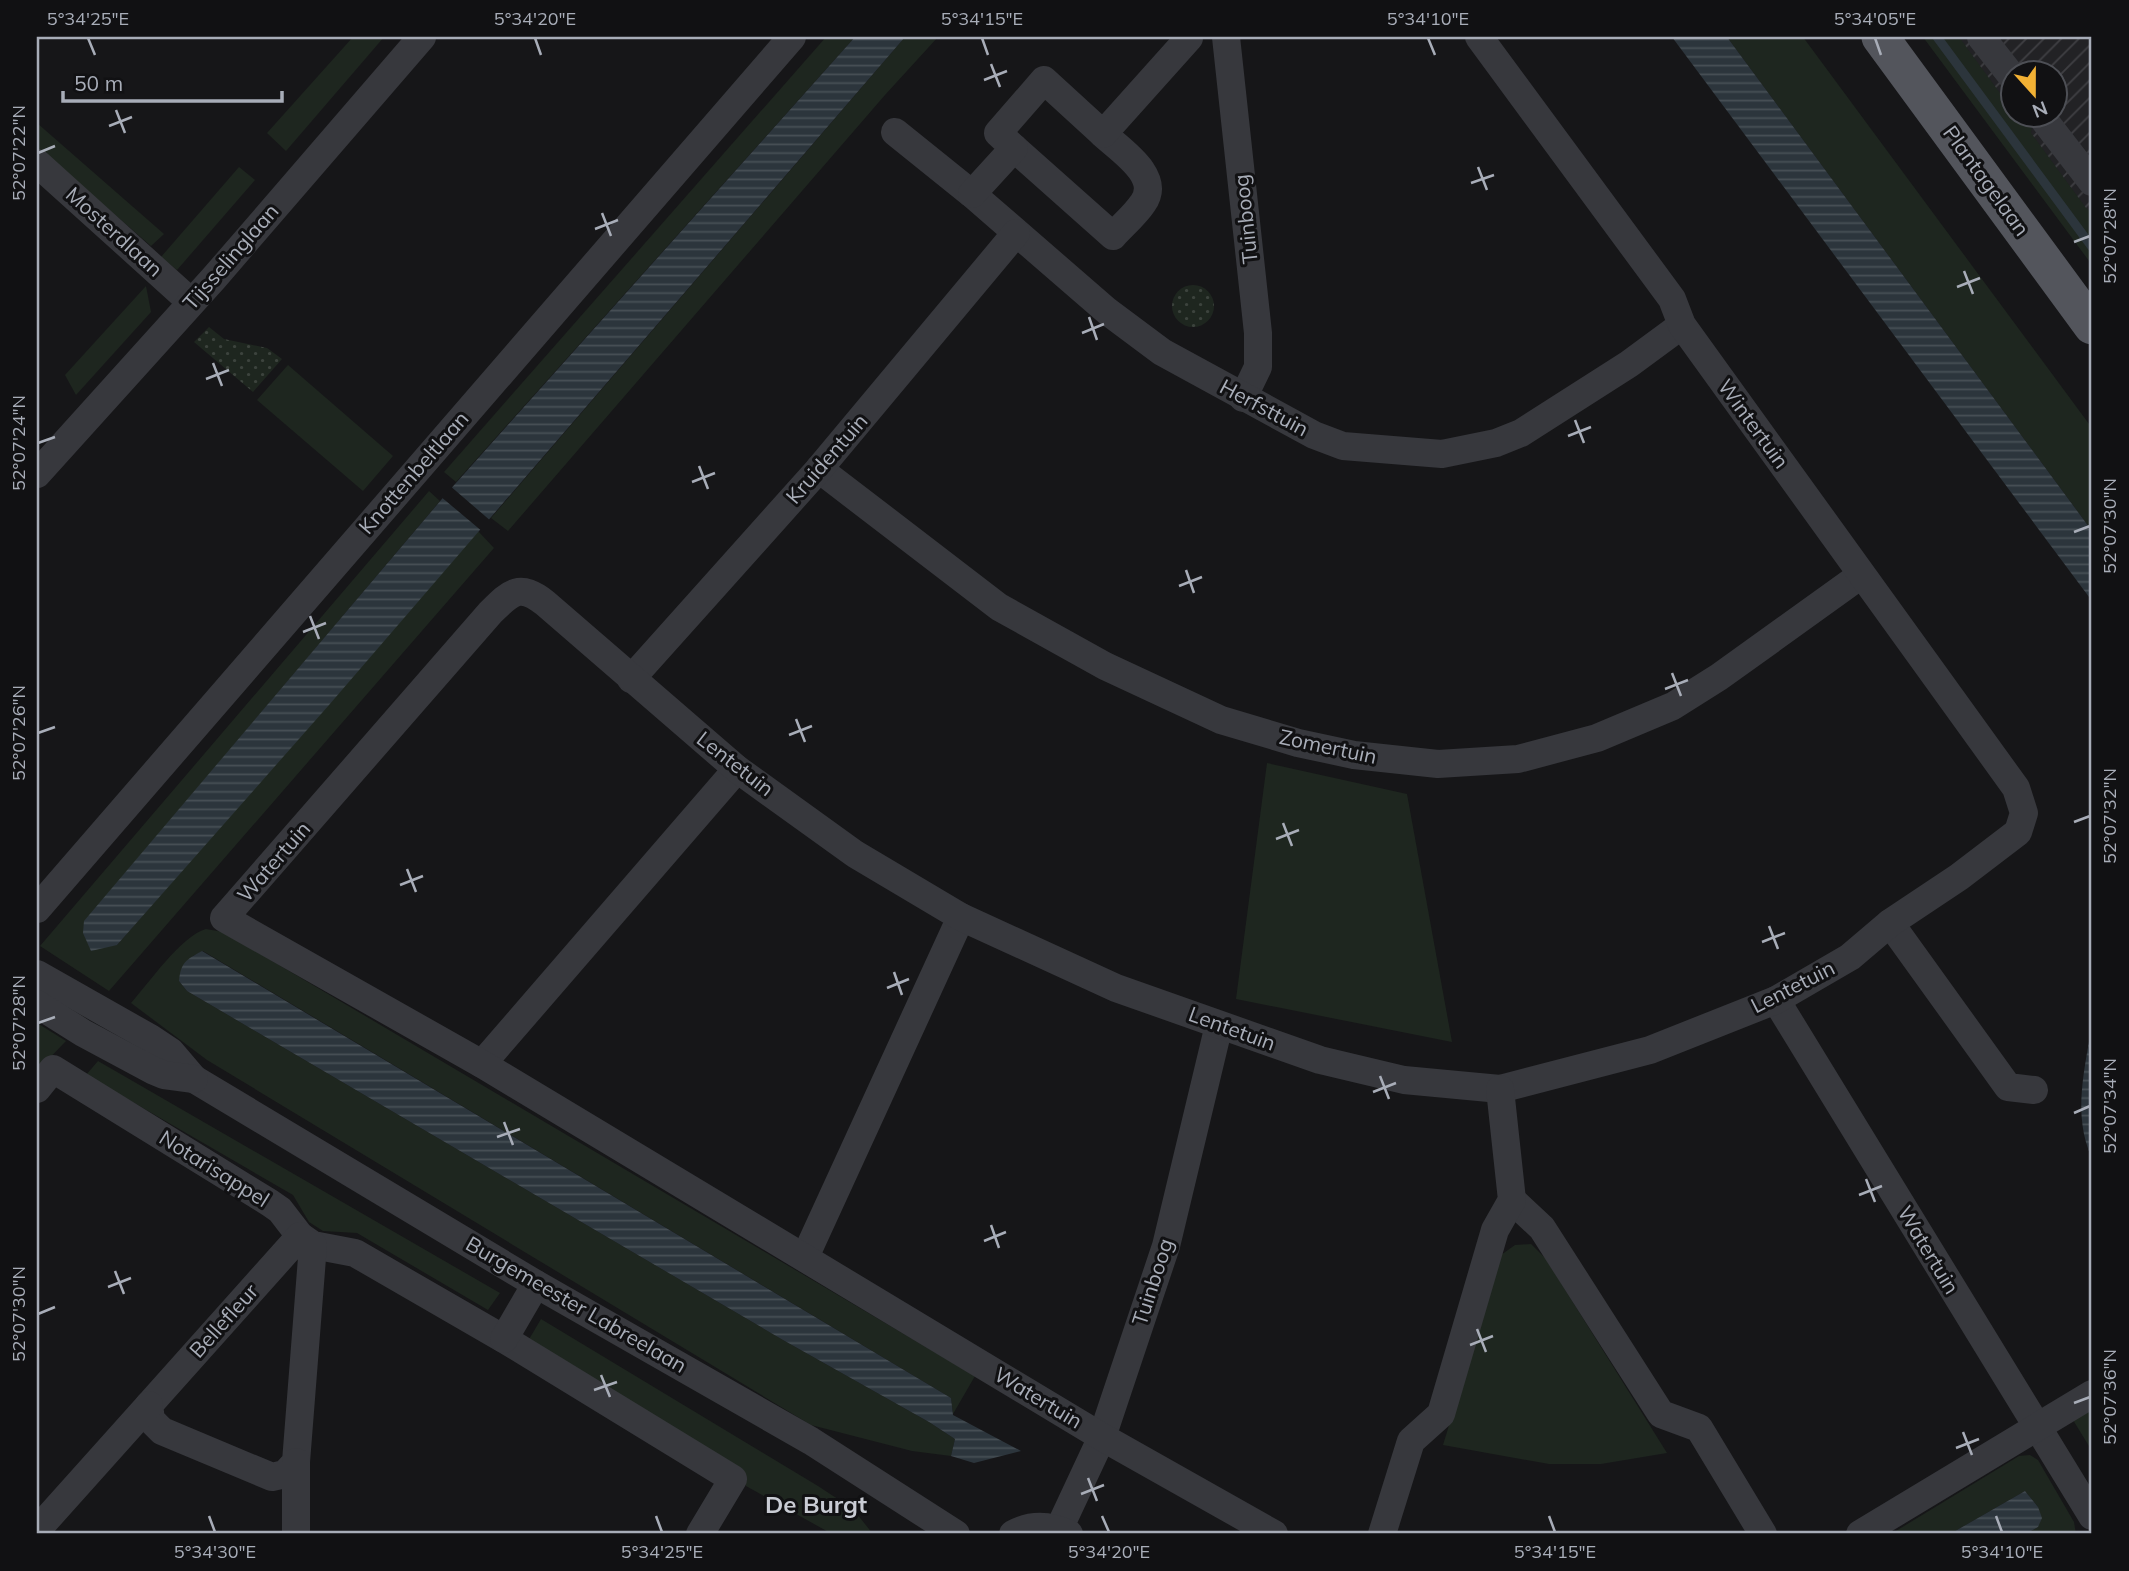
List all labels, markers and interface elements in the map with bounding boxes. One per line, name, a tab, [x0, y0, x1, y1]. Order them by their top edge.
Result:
text: 5°34'25"E	[47, 7, 129, 30]
text: 5°34'20"E	[494, 7, 576, 30]
text: 5°34'15"E	[941, 7, 1023, 30]
text: 5°34'10"E	[1387, 7, 1469, 30]
text: 5°34'05"E	[1834, 7, 1916, 30]
scale bar	[63, 60, 282, 104]
north arrow	[2000, 60, 2070, 130]
text: 50 m	[74, 70, 123, 96]
text: N	[2029, 96, 2051, 124]
text: 52°07'22"N	[7, 105, 30, 201]
street label: Plantagelaan	[1938, 120, 2036, 241]
street label: Tuinboog	[1227, 173, 1263, 265]
street label: Mosterdlaan	[61, 181, 169, 282]
text: 52°07'28"N	[2098, 188, 2121, 284]
street label: Tijsselinglaan	[177, 198, 283, 315]
street label: Herfsttuin	[1216, 373, 1313, 441]
street label: Wintertuin	[1713, 374, 1795, 473]
text: 52°07'24"N	[7, 395, 30, 491]
street label: Knottenbeltlaan	[353, 406, 474, 539]
street label: Kruidentuin	[780, 408, 873, 509]
text: 52°07'30"N	[2098, 478, 2121, 574]
text: 52°07'26"N	[7, 685, 30, 781]
street label: Zomertuin	[1277, 723, 1379, 769]
street label: Lentetuin	[692, 725, 779, 801]
text: 52°07'32"N	[2098, 768, 2121, 864]
street label: Watertuin	[231, 816, 315, 907]
street label: Lentetuin	[1746, 954, 1839, 1018]
text: 52°07'28"N	[7, 975, 30, 1071]
street label: Lentetuin	[1185, 1000, 1279, 1056]
text: 52°07'34"N	[2098, 1058, 2121, 1154]
street label: Notarisappel	[155, 1124, 274, 1212]
street label: Watertuin	[1892, 1201, 1965, 1298]
street label: Burgemeester Labreelaan	[461, 1230, 692, 1378]
street label: Tuinboog	[1126, 1235, 1178, 1328]
text: 52°07'30"N	[7, 1266, 30, 1362]
street label: Bellefleur	[183, 1278, 263, 1363]
text: 52°07'36"N	[2098, 1349, 2121, 1445]
street label: Watertuin	[990, 1361, 1087, 1434]
district label: De Burgt	[765, 1489, 867, 1519]
text: 5°34'30"E	[174, 1540, 256, 1563]
text: 5°34'25"E	[621, 1540, 703, 1563]
text: 5°34'20"E	[1068, 1540, 1150, 1563]
text: 5°34'15"E	[1514, 1540, 1596, 1563]
text: 5°34'10"E	[1961, 1540, 2043, 1563]

